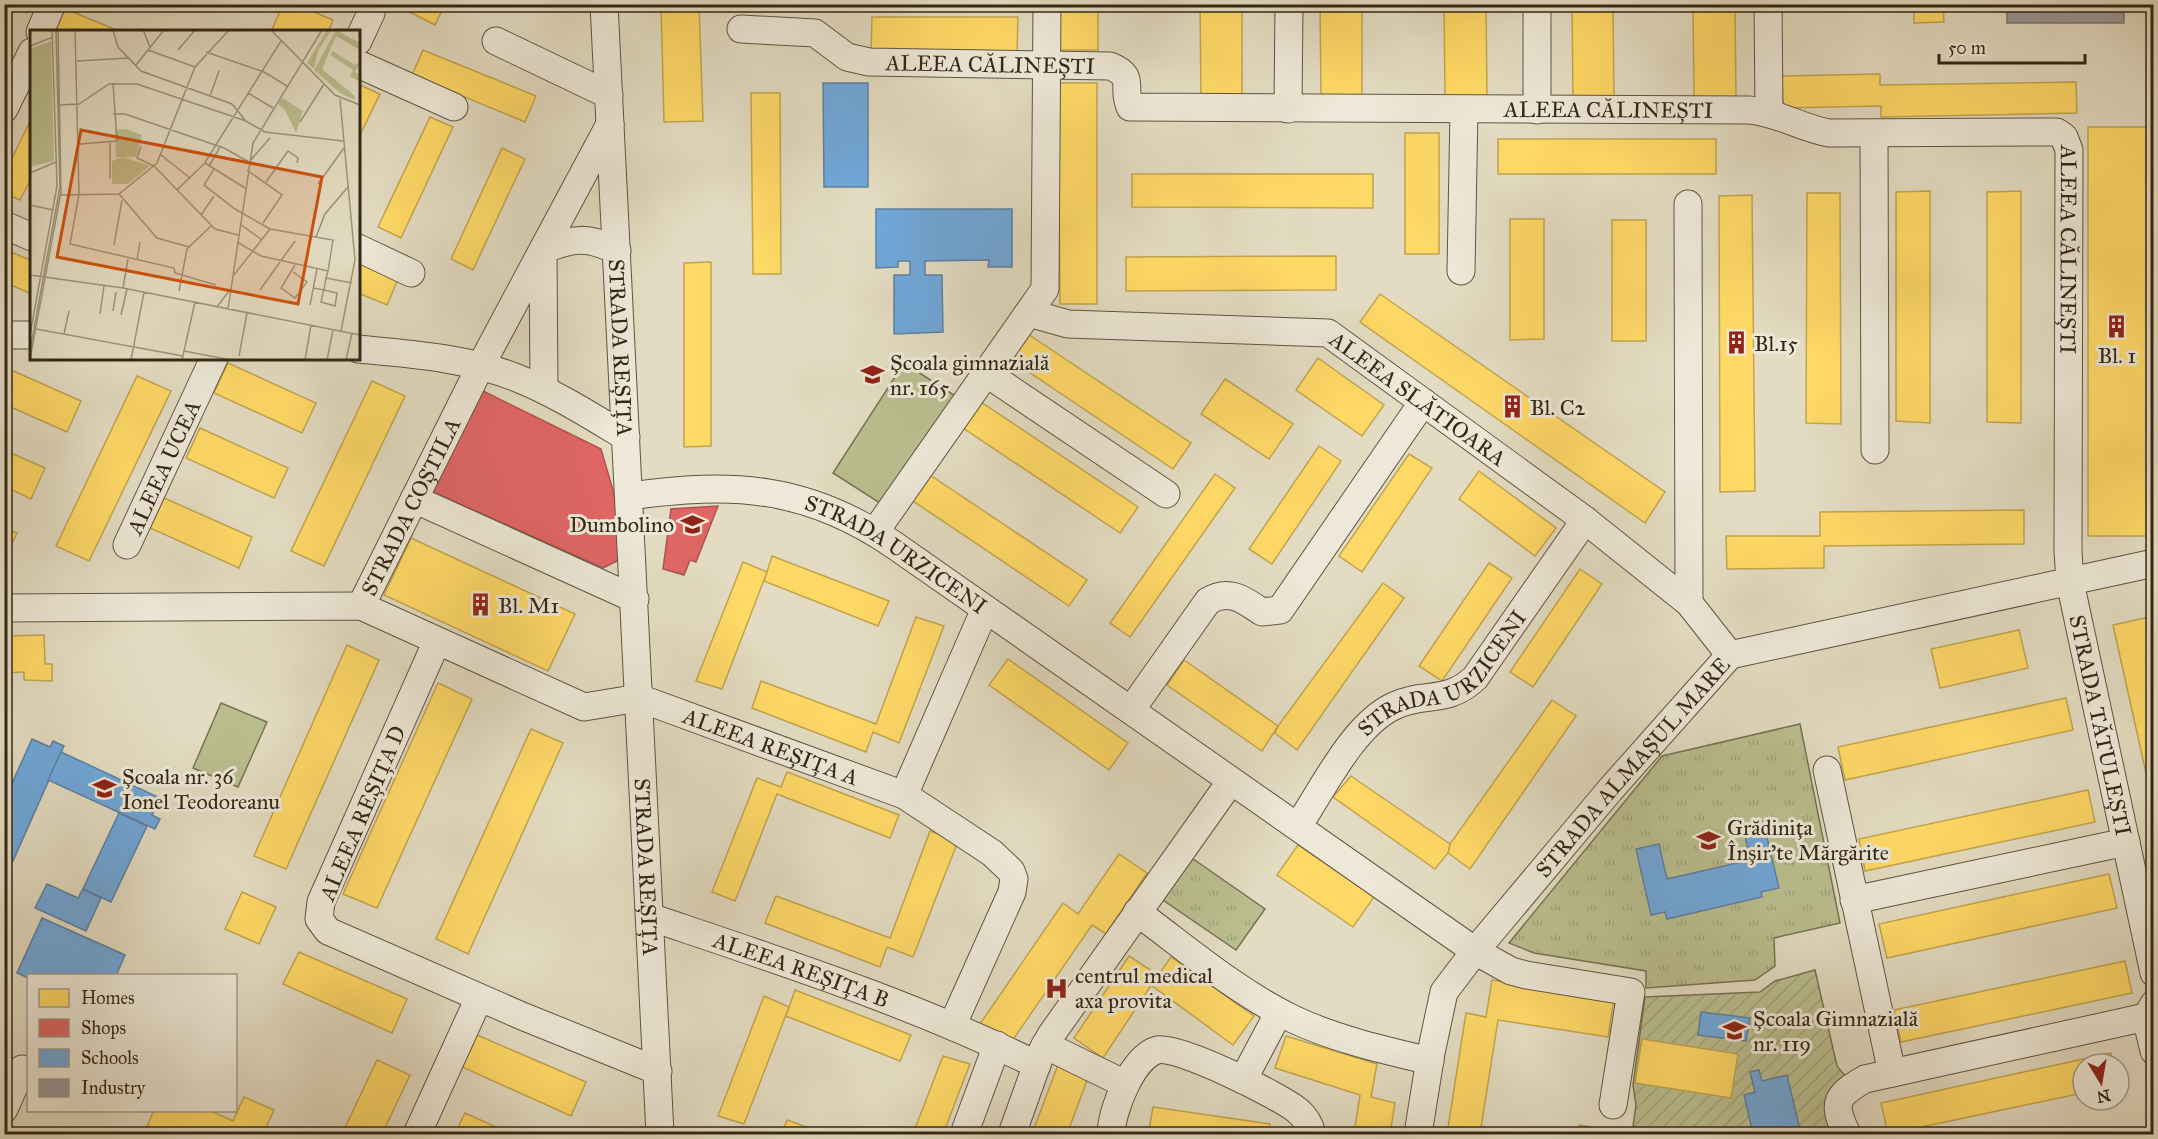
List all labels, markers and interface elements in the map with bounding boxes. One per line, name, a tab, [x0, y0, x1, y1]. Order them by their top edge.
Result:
scale bar	[1939, 27, 2084, 65]
inset map	[30, 30, 360, 360]
text: 50 m	[1948, 37, 1986, 59]
street label: ALEEA CĂLINEȘTI	[884, 49, 1095, 80]
street label: ALEEA CĂLINEȘTI	[1503, 96, 1713, 124]
street label: ALEEA CĂLINEȘTI	[2054, 144, 2082, 354]
street label: STRADA REȘIȚA	[603, 258, 638, 437]
building icon: Bl. 1	[2104, 313, 2130, 339]
street label: ALEEA SLĂTIOARA	[1323, 325, 1511, 472]
building icon: Bl.15	[1723, 330, 1749, 356]
place label: Bl.15	[1754, 330, 1798, 357]
place label: Bl. 1	[2098, 342, 2136, 369]
place label: Școala gimnazială nr. 165	[890, 349, 1050, 401]
school or university icon: Școala gimnazială nr. 165	[859, 362, 885, 388]
building icon: Bl. C2	[1499, 394, 1525, 420]
place label: Bl. C2	[1530, 394, 1586, 421]
street label: ALEEA UCEA	[120, 396, 207, 540]
street label: STRADA COȘTILA	[355, 413, 467, 600]
street label: STRADA URZICENI	[801, 489, 992, 620]
place label: Dumbolino	[570, 511, 674, 538]
school or university icon: Dumbolino	[679, 511, 705, 537]
building icon: Bl. M1	[467, 592, 493, 618]
place label: Bl. M1	[498, 592, 559, 619]
street label: STRADA URZICENI	[1352, 605, 1532, 742]
street label: STRADA TĂTULEȘTI	[2063, 612, 2137, 838]
street label: STRADA ALMAȘUL MARE	[1530, 651, 1736, 883]
street label: ALEEA REȘIȚA A	[678, 702, 862, 791]
street label: ALEEA REȘIȚA D	[313, 722, 412, 906]
place label: Școala nr. 36 Ionel Teodoreanu	[122, 763, 280, 815]
school or university icon: Școala nr. 36 Ionel Teodoreanu	[91, 776, 117, 802]
street label: STRADA REȘIȚA	[628, 777, 664, 957]
place label: Grădinița Înșir'te Mărgărite	[1727, 814, 1889, 866]
school or university icon: Grădinița Înșir'te Mărgărite	[1696, 827, 1722, 853]
street label: ALEEA REȘIȚA B	[709, 926, 893, 1013]
place label: centrul medical axa provita	[1075, 962, 1213, 1014]
legend	[27, 974, 237, 1112]
hospital icon: centrul medical axa provita	[1044, 975, 1070, 1001]
text: Homes	[81, 987, 135, 1009]
place label: Școala Gimnazială nr. 119	[1753, 1005, 1919, 1057]
text: Shops	[81, 1017, 126, 1039]
school or university icon: Școala Gimnazială nr. 119	[1722, 1018, 1748, 1044]
text: Schools	[81, 1047, 139, 1069]
north arrow	[2071, 1052, 2131, 1112]
text: Industry	[81, 1077, 146, 1099]
text: N	[2095, 1086, 2112, 1107]

